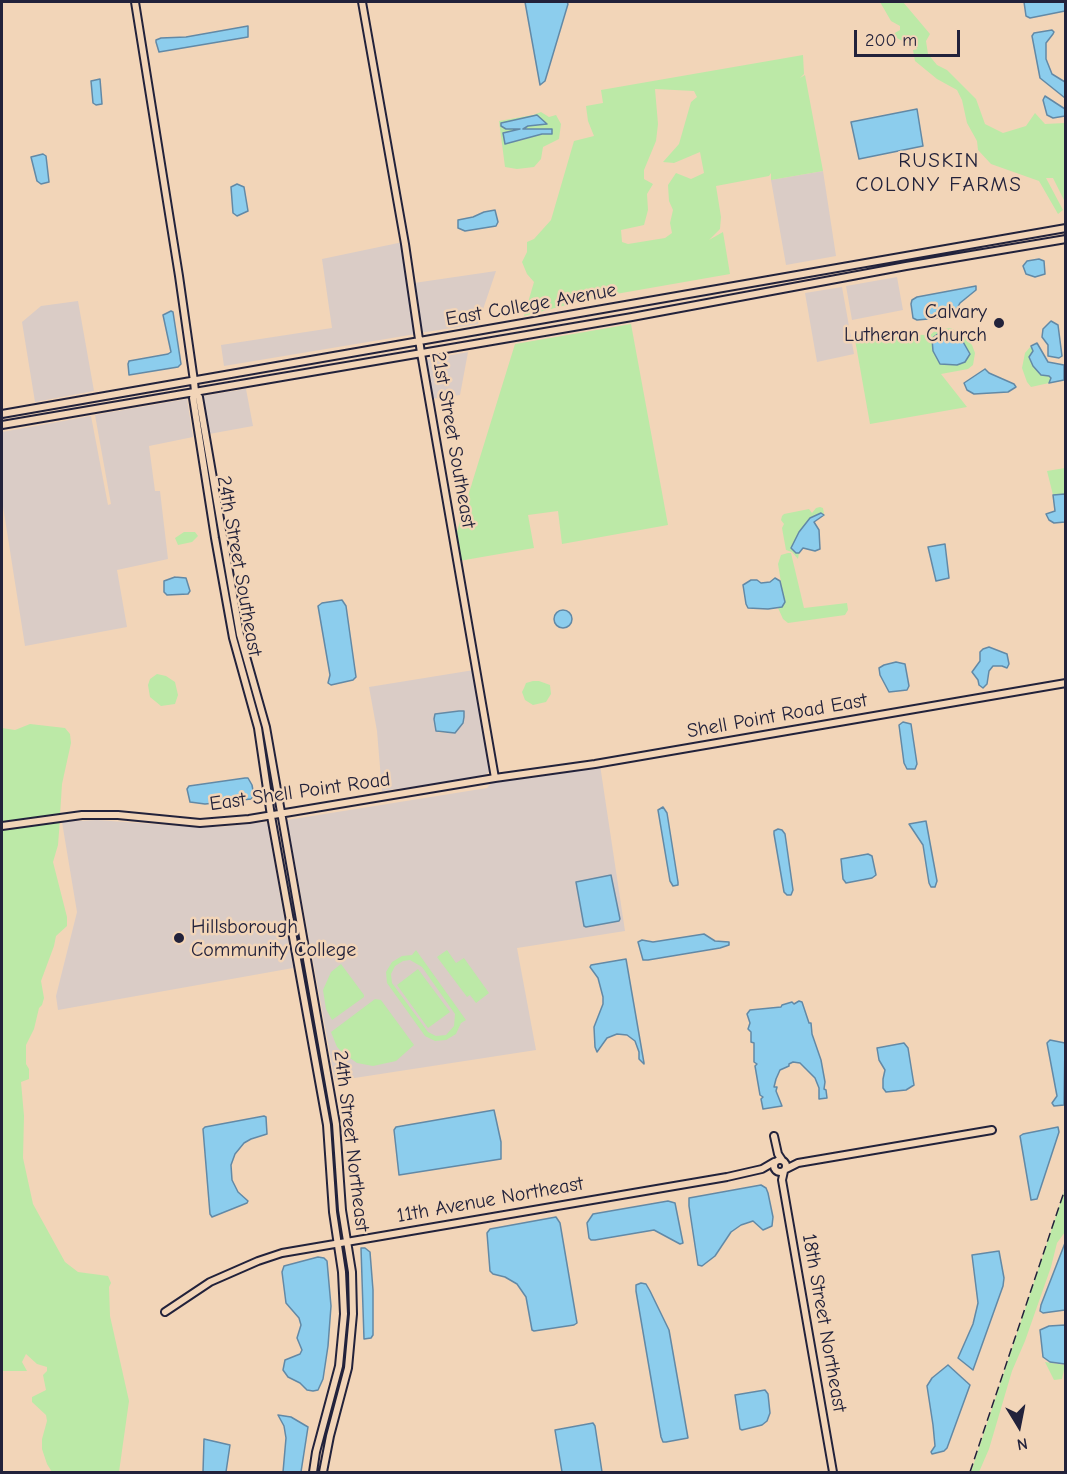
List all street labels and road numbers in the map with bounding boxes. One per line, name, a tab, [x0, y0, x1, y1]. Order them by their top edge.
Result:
street label: East College Avenue	[444, 278, 618, 332]
street label: 21st Street Southeast	[426, 350, 480, 530]
street label: 24th Street Southeast	[211, 474, 267, 658]
street label: Shell Point Road East	[685, 688, 869, 744]
street label: East Shell Point Road	[208, 767, 392, 817]
street label: 24th Street Northeast	[328, 1049, 374, 1233]
street label: 11th Avenue Northeast	[395, 1172, 585, 1228]
street label: 18th Street Northeast	[797, 1232, 851, 1414]

